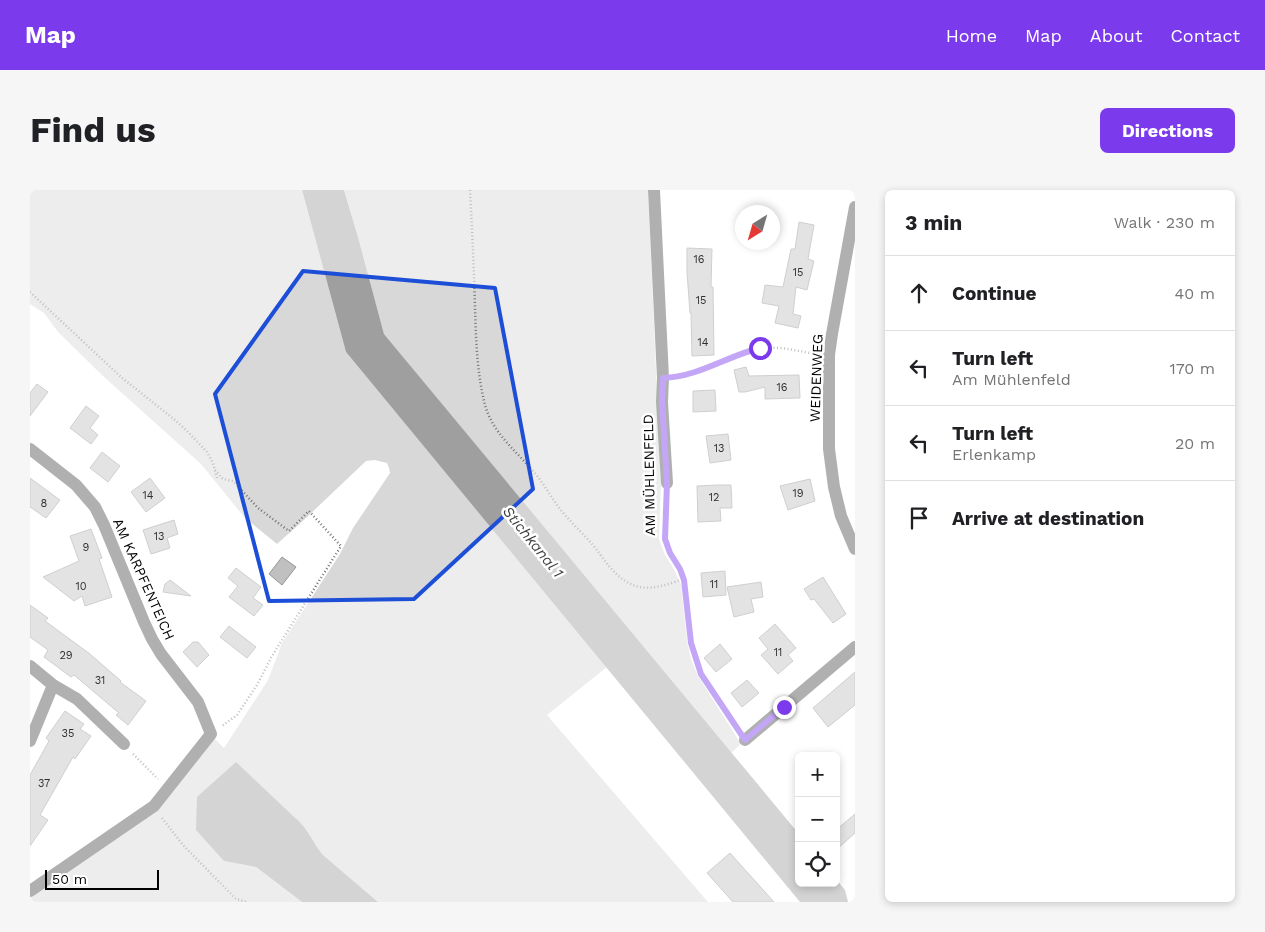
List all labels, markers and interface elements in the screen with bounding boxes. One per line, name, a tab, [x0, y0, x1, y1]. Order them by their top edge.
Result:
text: Map	[25, 21, 76, 49]
text: Home	[946, 25, 997, 46]
text: Map	[1025, 25, 1062, 46]
text: About	[1090, 25, 1142, 46]
text: Contact	[1170, 25, 1240, 46]
button: Directions	[1100, 108, 1235, 153]
text: Find us	[30, 109, 156, 151]
north arrow	[735, 205, 780, 250]
text: 3 min	[905, 210, 962, 235]
text: Walk · 230 m	[1114, 213, 1215, 232]
house number: 16	[694, 253, 705, 266]
house number: 15	[793, 266, 803, 279]
icon: ahead	[905, 279, 933, 307]
text: Continue	[952, 282, 1036, 305]
text: 40 m	[1175, 284, 1215, 303]
house number: 15	[696, 294, 706, 307]
street label: WEIDENWEG	[806, 334, 826, 422]
house number: 14	[697, 336, 709, 349]
route start	[749, 337, 772, 360]
text: Turn left	[952, 347, 1033, 370]
icon: left	[905, 354, 933, 382]
text: 170 m	[1169, 359, 1215, 378]
text: Am Mühlenfeld	[952, 370, 1071, 389]
house number: 16	[777, 381, 788, 394]
street label: AM MÜHLENFELD	[640, 414, 658, 536]
text: Turn left	[952, 422, 1033, 445]
icon: left	[905, 429, 933, 457]
text: 20 m	[1175, 434, 1215, 453]
house number: 13	[714, 442, 724, 455]
text: Erlenkamp	[952, 445, 1036, 464]
house number: 19	[792, 487, 804, 500]
house number: 14	[142, 489, 154, 502]
house number: 12	[709, 491, 719, 504]
house number: 8	[41, 497, 48, 510]
water label: Stichkanal 1	[499, 503, 567, 581]
icon: arrive	[905, 504, 933, 532]
text: Arrive at destination	[952, 507, 1144, 530]
street label: AM KARPFENTEICH	[110, 516, 178, 642]
house number: 13	[154, 530, 164, 543]
house number: 9	[83, 541, 90, 554]
house number: 11	[710, 578, 718, 591]
house number: 10	[75, 580, 87, 593]
house number: 11	[774, 646, 782, 659]
house number: 29	[59, 649, 73, 662]
house number: 31	[95, 674, 105, 687]
route end	[773, 696, 796, 719]
house number: 35	[62, 727, 74, 740]
map controls	[795, 752, 840, 887]
button: +	[795, 752, 840, 797]
house number: 37	[38, 777, 50, 790]
button: −	[795, 797, 840, 842]
button: locate	[795, 842, 840, 887]
scale bar	[45, 867, 159, 890]
text: 50 m	[52, 871, 87, 887]

